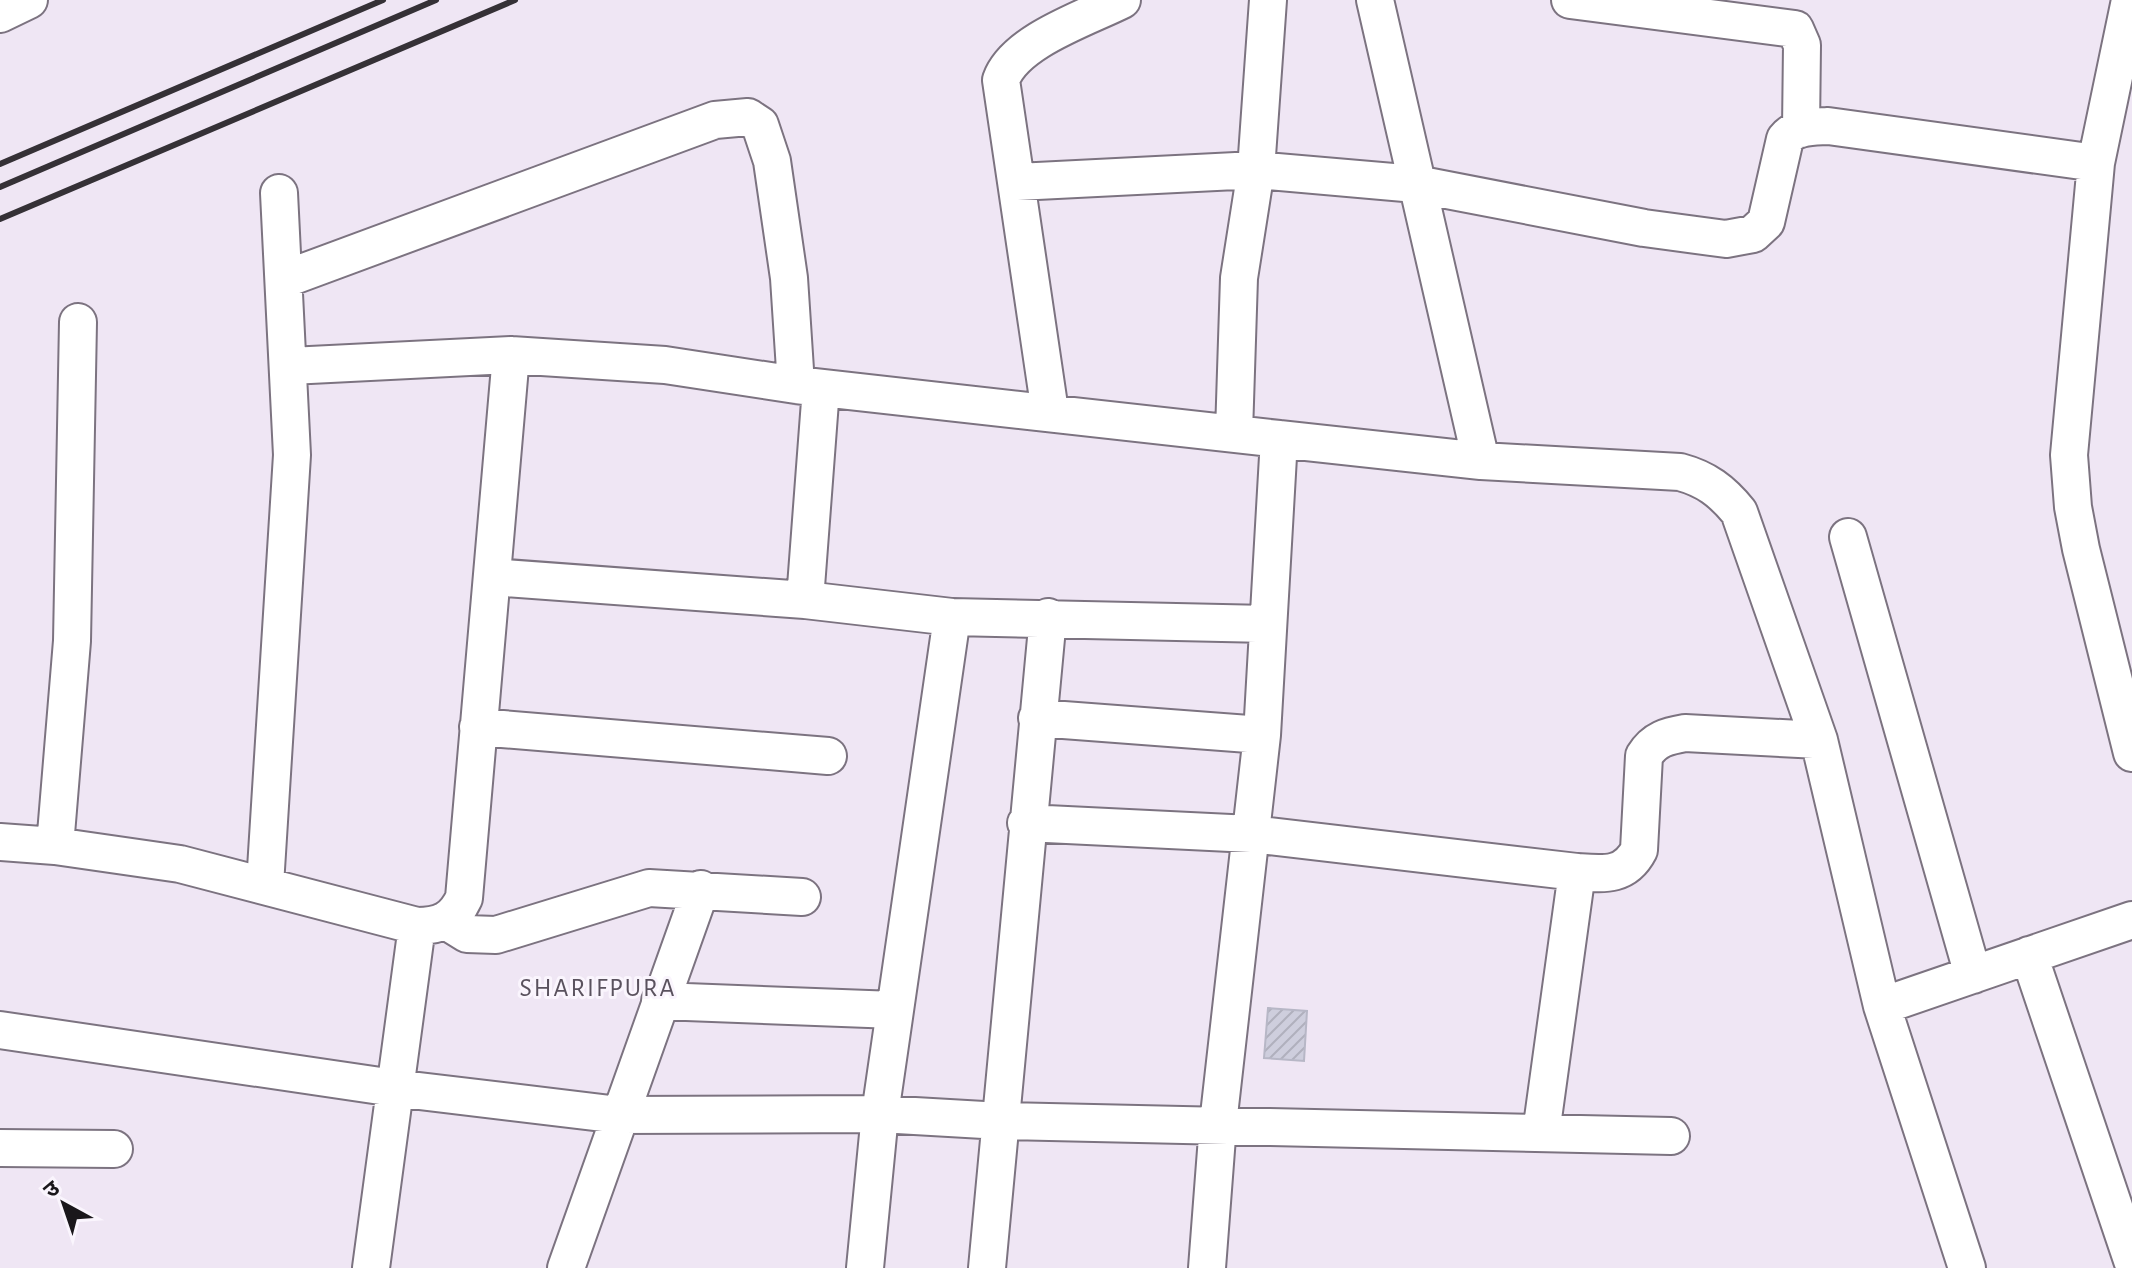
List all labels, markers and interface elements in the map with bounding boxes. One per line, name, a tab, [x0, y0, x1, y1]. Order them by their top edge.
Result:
district label: SHARIFPURA	[519, 975, 677, 1001]
north arrow	[24, 1164, 104, 1244]
text: उ	[40, 1176, 65, 1202]

